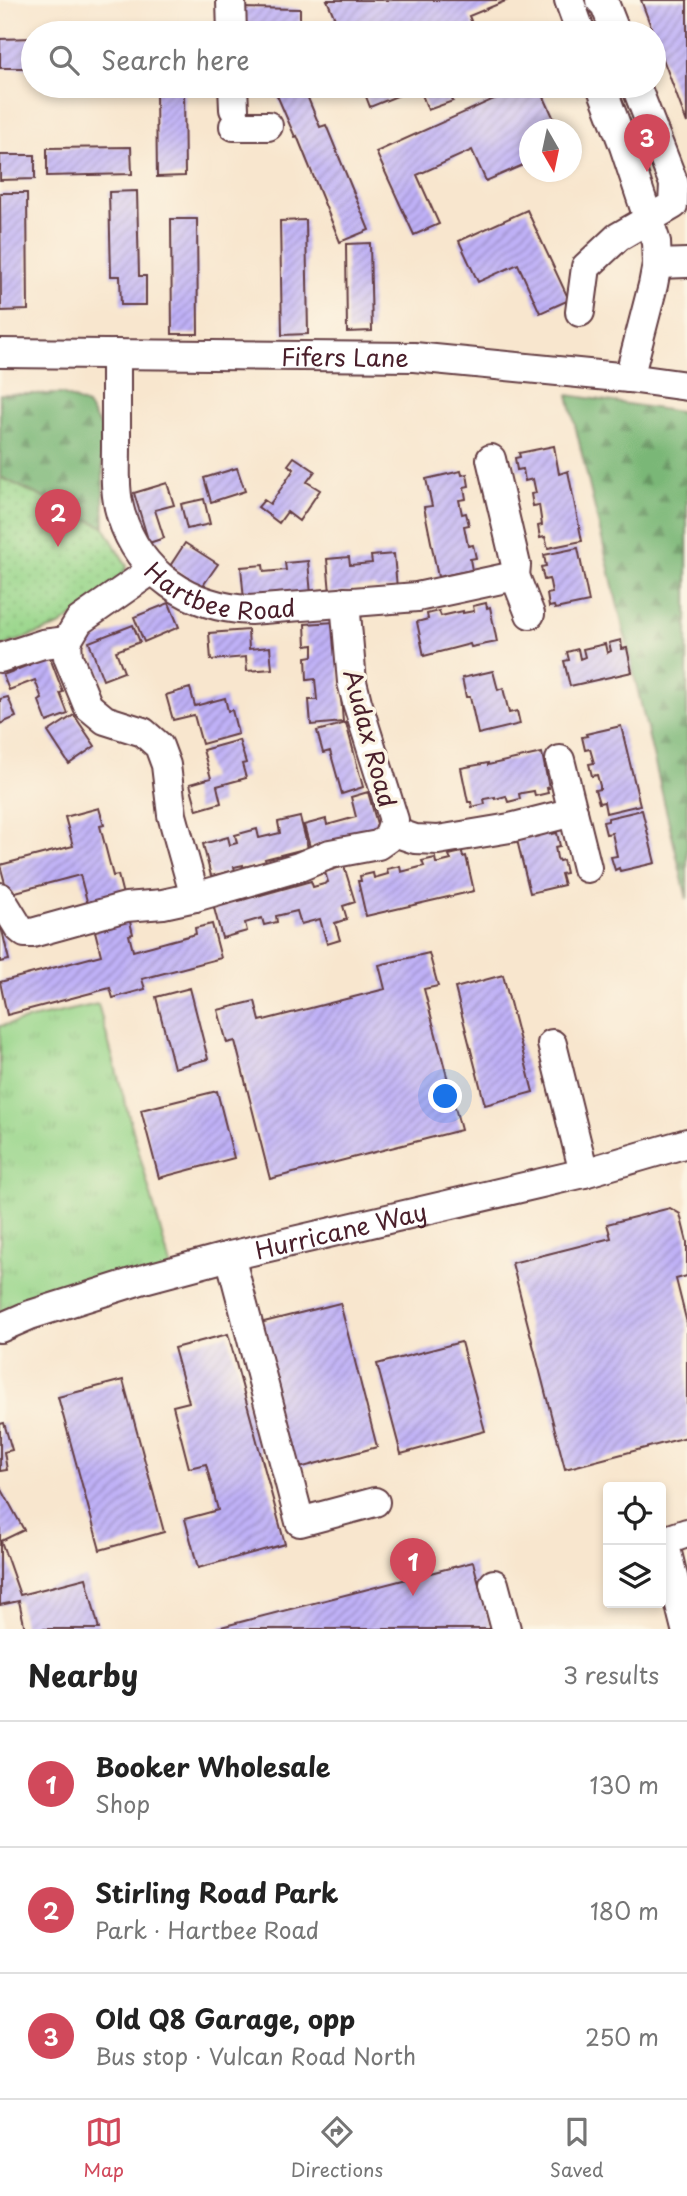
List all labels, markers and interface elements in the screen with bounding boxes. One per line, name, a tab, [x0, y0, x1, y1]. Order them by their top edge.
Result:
search box	[21, 21, 666, 98]
text: Search here	[101, 40, 250, 79]
icon: search	[45, 41, 83, 79]
pin: 3	[624, 114, 670, 172]
north arrow	[519, 119, 582, 182]
street label: Fifers Lane	[281, 338, 409, 375]
pin: 2	[35, 489, 81, 547]
street label: Hartbee Road	[137, 553, 297, 628]
street label: Audax Road	[335, 665, 407, 811]
your location	[428, 1079, 462, 1113]
street label: Hurricane Way	[251, 1192, 430, 1268]
map controls	[603, 1482, 666, 1608]
button: locate	[603, 1482, 666, 1545]
pin: 1	[390, 1538, 436, 1596]
button: layers	[603, 1545, 666, 1608]
text: Nearby	[28, 1652, 138, 1697]
text: 3 results	[563, 1657, 659, 1692]
text: Booker Wholesale	[95, 1747, 330, 1786]
text: 1	[46, 1767, 57, 1802]
text: 130 m	[589, 1767, 659, 1802]
text: Shop	[95, 1786, 150, 1821]
text: Stirling Road Park	[95, 1873, 338, 1912]
text: 2	[43, 1893, 59, 1928]
text: 180 m	[590, 1893, 659, 1928]
text: Park · Hartbee Road	[95, 1912, 319, 1947]
text: Old Q8 Garage, opp	[95, 1999, 355, 2038]
text: 3	[43, 2019, 59, 2054]
text: 250 m	[585, 2019, 659, 2054]
text: Bus stop · Vulcan Road North	[95, 2038, 416, 2073]
tab: Map	[83, 2113, 124, 2183]
tab: Directions	[291, 2113, 383, 2183]
tab: Saved	[550, 2113, 604, 2183]

